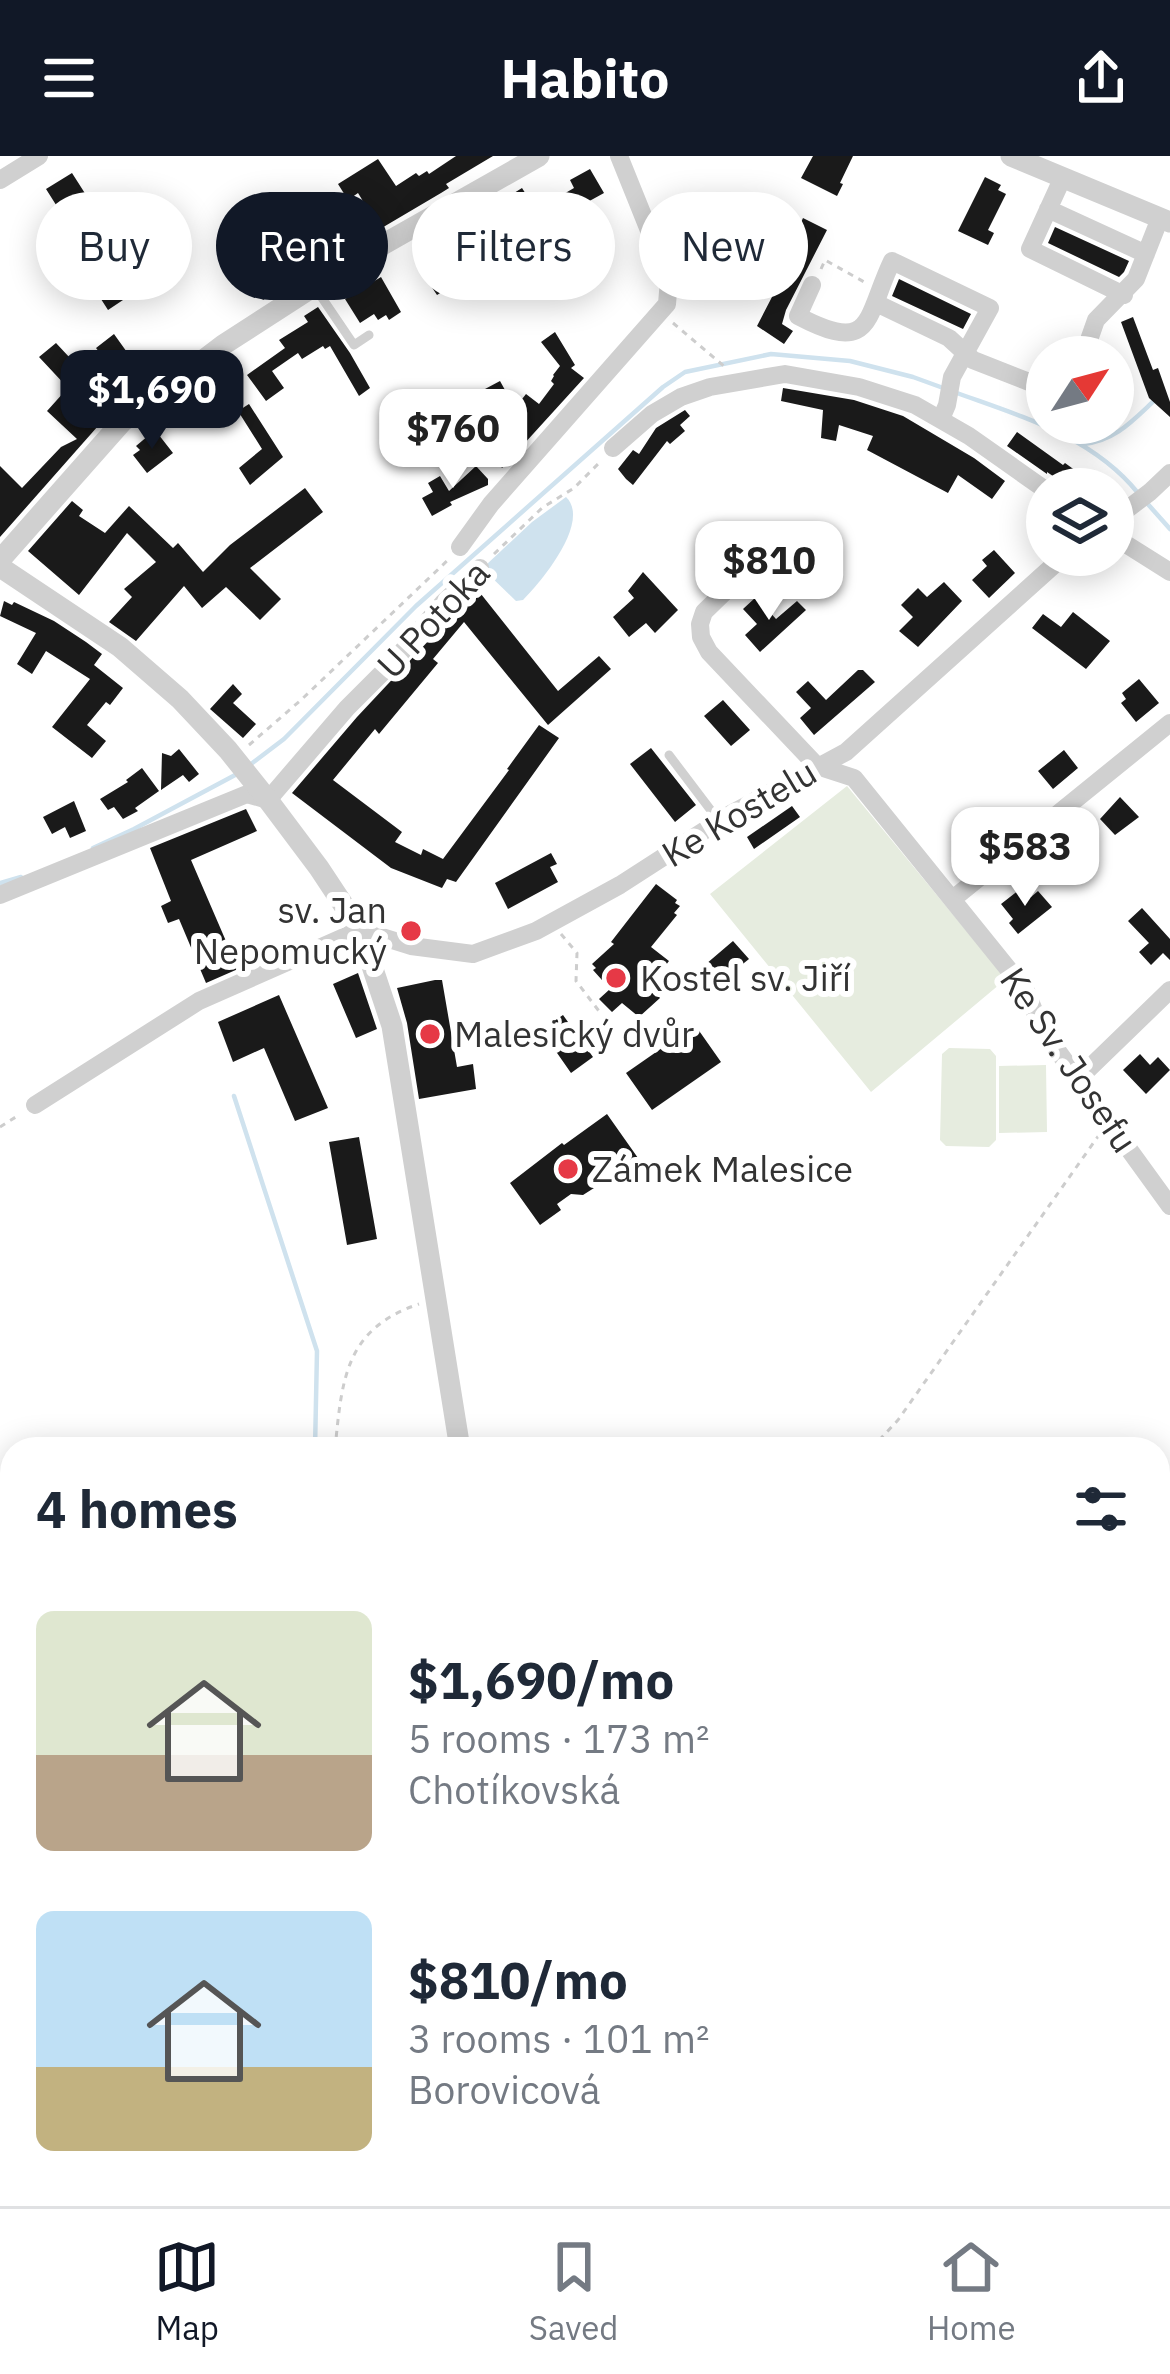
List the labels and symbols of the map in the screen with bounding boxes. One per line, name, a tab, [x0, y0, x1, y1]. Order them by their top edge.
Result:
north arrow	[1026, 336, 1134, 444]
pin: $1,690	[54, 350, 250, 452]
pin: $760	[382, 389, 524, 491]
pin: $810	[698, 521, 840, 623]
street label: U Potoka	[366, 550, 499, 688]
street label: Ke Kostelu	[653, 748, 825, 877]
pin: $583	[954, 807, 1096, 909]
place label: sv. Jan Nepomucký	[194, 886, 387, 974]
marker: sv. Jan Nepomucký	[398, 918, 424, 944]
place label: Kostel sv. Jiří	[640, 954, 851, 1001]
street label: Ke Sv. Josefu	[990, 958, 1149, 1161]
marker: Kostel sv. Jiří	[603, 965, 629, 991]
place label: Malesický dvůr	[454, 1010, 694, 1057]
marker: Malesický dvůr	[417, 1021, 443, 1047]
place label: Zámek Malesice	[592, 1145, 853, 1192]
marker: Zámek Malesice	[555, 1156, 581, 1182]

